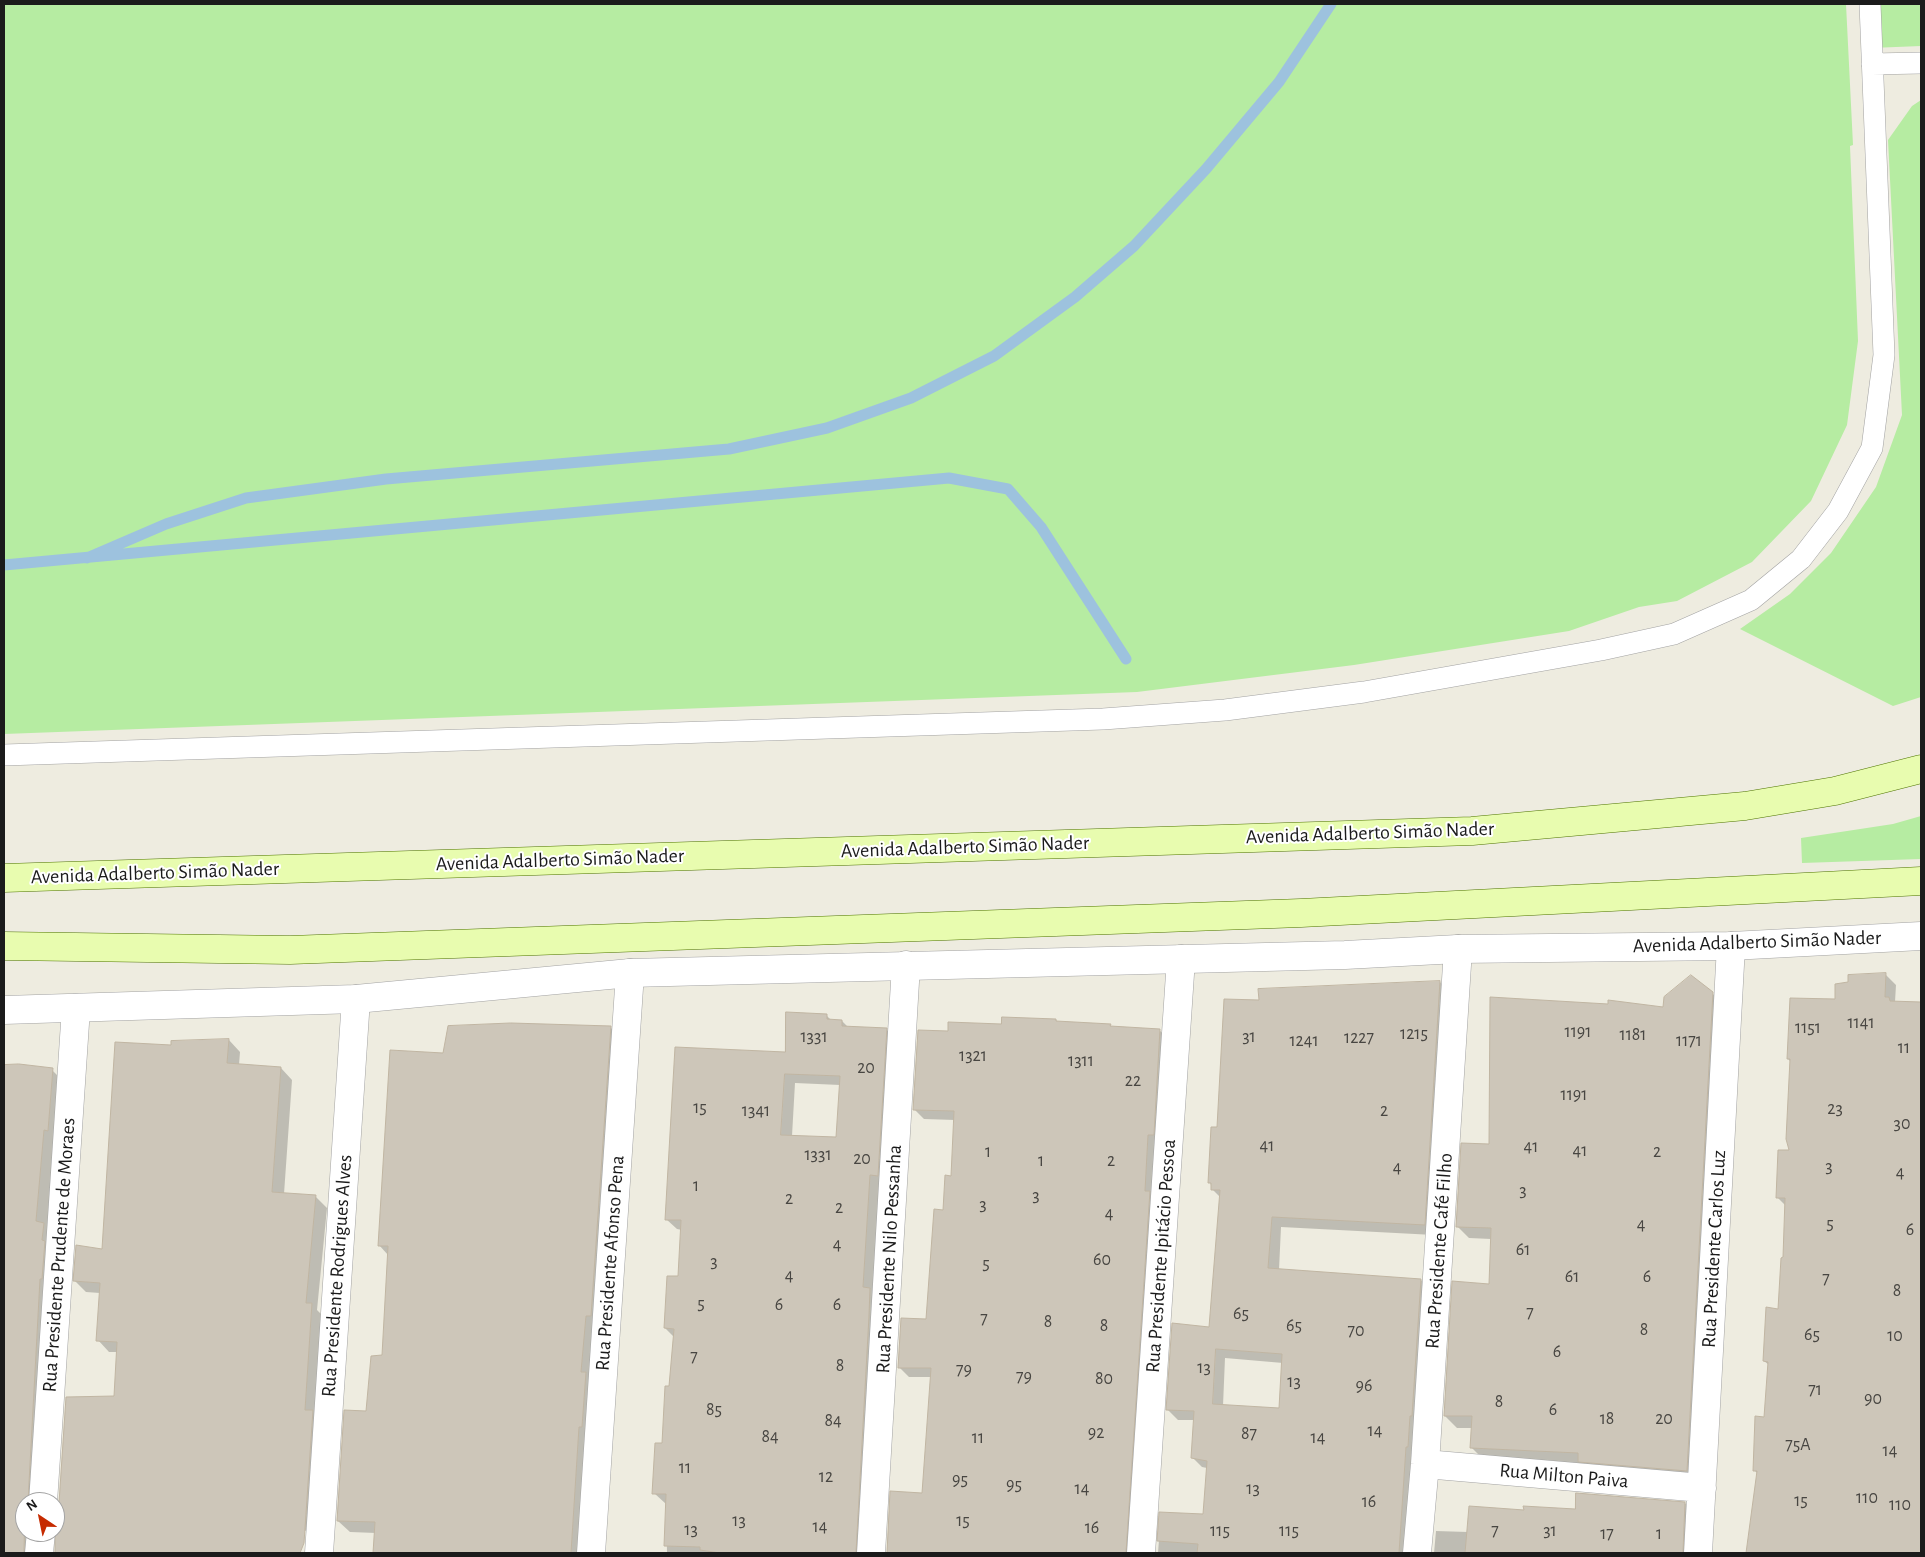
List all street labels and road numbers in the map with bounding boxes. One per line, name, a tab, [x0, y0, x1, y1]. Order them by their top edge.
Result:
street label: Avenida Adalberto Simão Nader	[1245, 817, 1495, 849]
street label: Avenida Adalberto Simão Nader	[840, 831, 1090, 863]
street label: Avenida Adalberto Simão Nader	[435, 844, 685, 876]
street label: Avenida Adalberto Simão Nader	[30, 857, 280, 889]
street label: Avenida Adalberto Simão Nader	[1632, 926, 1882, 958]
street label: Rua Presidente Prudente de Moraes	[37, 1117, 81, 1393]
street label: Rua Presidente Ipitácio Pessoa	[1141, 1138, 1181, 1374]
street label: Rua Presidente Nilo Pessanha	[871, 1144, 907, 1374]
street label: Rua Presidente Carlos Luz	[1697, 1149, 1731, 1349]
street label: Rua Presidente Café Filho	[1420, 1152, 1458, 1350]
street label: Rua Presidente Rodrigues Alves	[317, 1154, 357, 1398]
street label: Rua Presidente Afonso Pena	[590, 1154, 630, 1372]
street label: Rua Milton Paiva	[1498, 1458, 1630, 1494]

